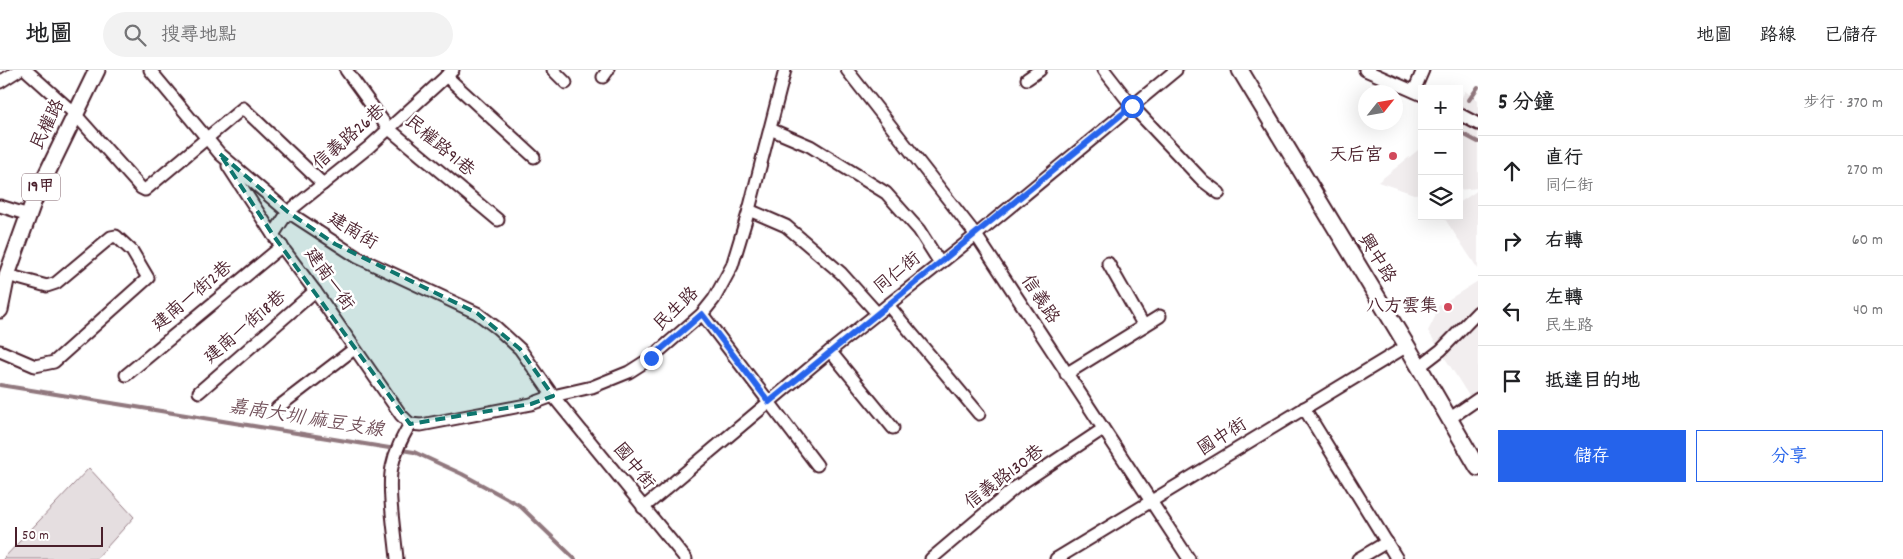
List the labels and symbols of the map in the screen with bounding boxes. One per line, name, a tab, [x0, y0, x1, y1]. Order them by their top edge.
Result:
north arrow	[1358, 85, 1403, 130]
street label: 民權路	[26, 95, 72, 155]
route start	[1121, 95, 1144, 118]
street label: 信義路26巷	[308, 99, 392, 177]
street label: 民權路91巷	[399, 110, 479, 184]
place label: 天后宮	[1329, 144, 1383, 169]
marker: 天后宮	[1387, 150, 1399, 162]
road number: 19甲	[22, 174, 60, 200]
street label: 建南街	[322, 207, 382, 257]
street label: 興中路	[1351, 229, 1401, 289]
street label: 建南一街	[297, 243, 359, 317]
street label: 同仁街	[869, 247, 927, 301]
street label: 建南一街2巷	[147, 256, 239, 338]
street label: 信義路	[1014, 271, 1064, 329]
street label: 民生路	[649, 282, 705, 338]
street label: 建南一街18巷	[200, 285, 292, 371]
place label: 八方雲集	[1366, 295, 1438, 320]
marker: 八方雲集	[1442, 301, 1454, 313]
route end	[640, 347, 663, 370]
water label: 嘉南大圳 麻豆支線	[227, 394, 386, 446]
street label: 國中街	[1193, 413, 1253, 463]
street label: 國中街	[606, 438, 660, 496]
street label: 信義路130巷	[960, 440, 1050, 516]
scale bar	[15, 524, 102, 547]

